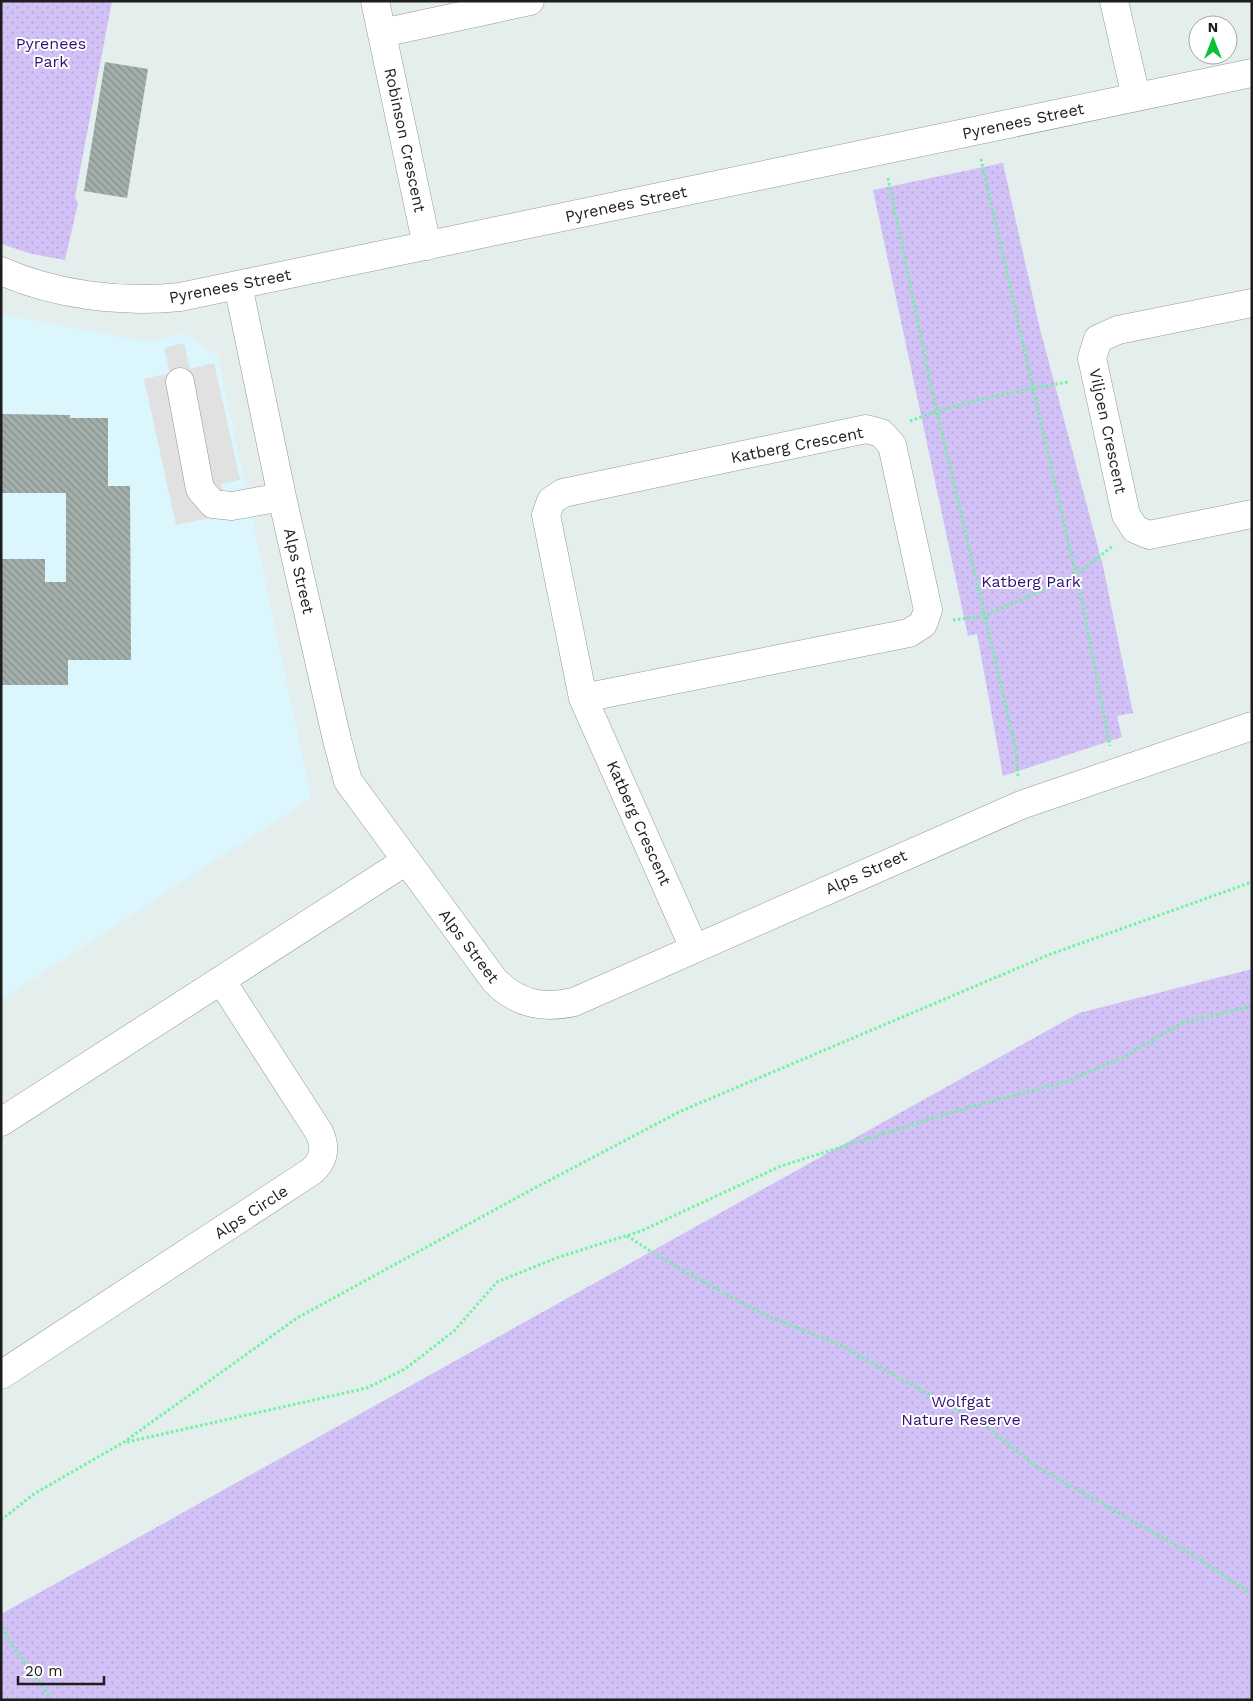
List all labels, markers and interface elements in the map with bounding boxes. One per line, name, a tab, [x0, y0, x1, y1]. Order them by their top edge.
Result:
north arrow	[1188, 15, 1238, 65]
text: N	[1208, 19, 1218, 35]
park label: Pyrenees Park	[16, 34, 86, 71]
street label: Robinson Crescent	[380, 66, 430, 214]
street label: Pyrenees Street	[960, 99, 1086, 143]
street label: Pyrenees Street	[563, 182, 689, 226]
street label: Pyrenees Street	[167, 265, 293, 307]
street label: Viljoen Crescent	[1085, 367, 1131, 496]
street label: Katberg Crescent	[729, 423, 865, 467]
street label: Alps Street	[280, 526, 318, 616]
park label: Katberg Park	[981, 572, 1081, 591]
street label: Katberg Crescent	[603, 758, 675, 889]
street label: Alps Street	[822, 845, 910, 898]
street label: Alps Street	[435, 905, 503, 987]
street label: Alps Circle	[211, 1181, 291, 1243]
park label: Wolfgat Nature Reserve	[901, 1392, 1021, 1429]
scale bar	[18, 1654, 104, 1686]
text: 20 m	[25, 1662, 63, 1680]

